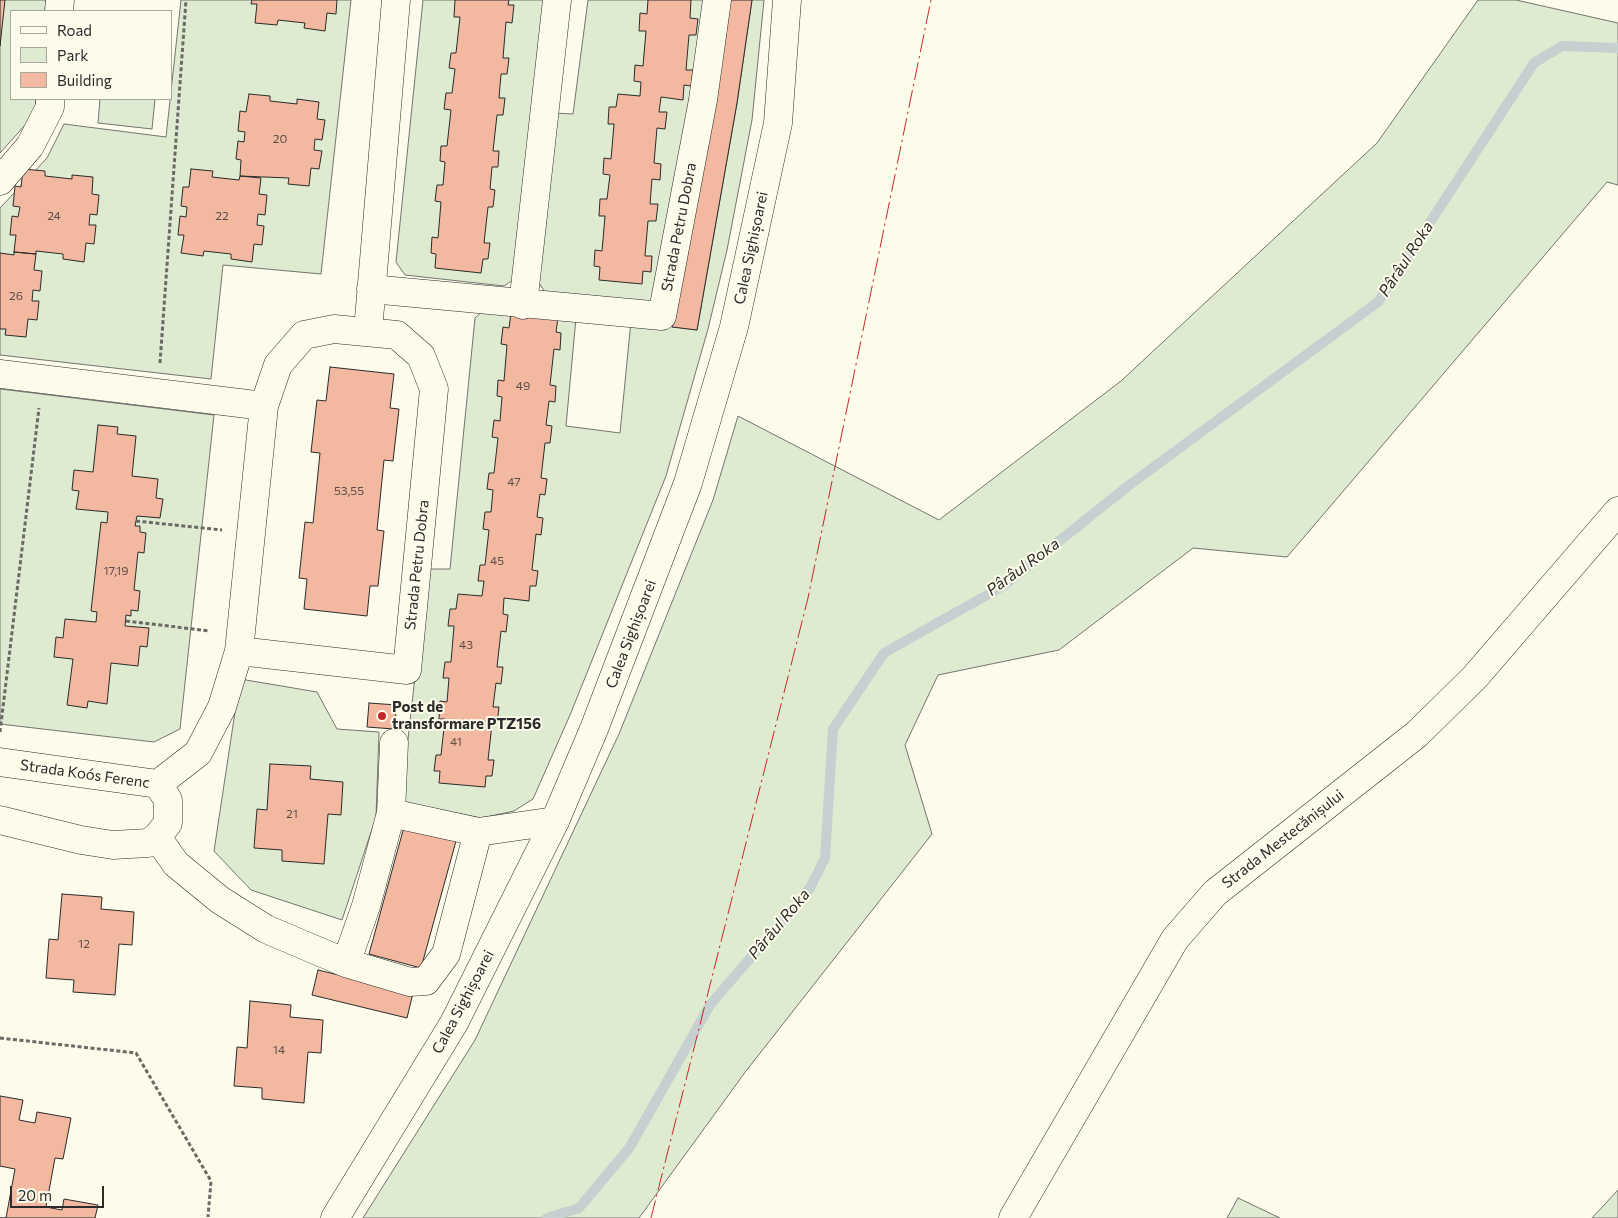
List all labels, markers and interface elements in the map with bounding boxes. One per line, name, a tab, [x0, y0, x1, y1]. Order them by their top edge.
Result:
legend	[10, 10, 172, 100]
text: Road	[57, 21, 92, 39]
text: Park	[57, 46, 88, 64]
text: Building	[57, 71, 112, 89]
house number: 20	[273, 132, 287, 146]
street label: Strada Petru Dobra	[658, 161, 700, 293]
street label: Calea Sighișoarei	[730, 190, 772, 306]
house number: 24	[47, 209, 61, 223]
house number: 22	[215, 209, 229, 223]
water label: Pârâul Roka	[1375, 218, 1437, 300]
house number: 26	[9, 289, 23, 303]
house number: 49	[516, 379, 530, 393]
house number: 47	[507, 475, 521, 489]
house number: 53,55	[334, 484, 364, 498]
street label: Strada Petru Dobra	[401, 499, 433, 631]
water label: Pârâul Roka	[983, 534, 1063, 600]
house number: 45	[490, 554, 504, 568]
house number: 17,19	[104, 564, 128, 578]
street label: Calea Sighișoarei	[602, 577, 660, 691]
house number: 43	[459, 638, 473, 652]
place label: Post de transformare PTZ156	[392, 698, 541, 733]
marker: Post de transformare PTZ156	[376, 710, 388, 722]
house number: 41	[450, 735, 462, 749]
street label: Strada Koós Ferenc	[19, 756, 151, 792]
street label: Strada Mestecănișului	[1218, 786, 1348, 892]
house number: 21	[286, 807, 298, 821]
water label: Pârâul Roka	[744, 885, 814, 963]
house number: 12	[78, 937, 90, 951]
street label: Calea Sighișoarei	[428, 947, 498, 1057]
house number: 14	[273, 1043, 285, 1057]
scale bar	[12, 1176, 106, 1208]
text: 20 m	[18, 1186, 52, 1204]

